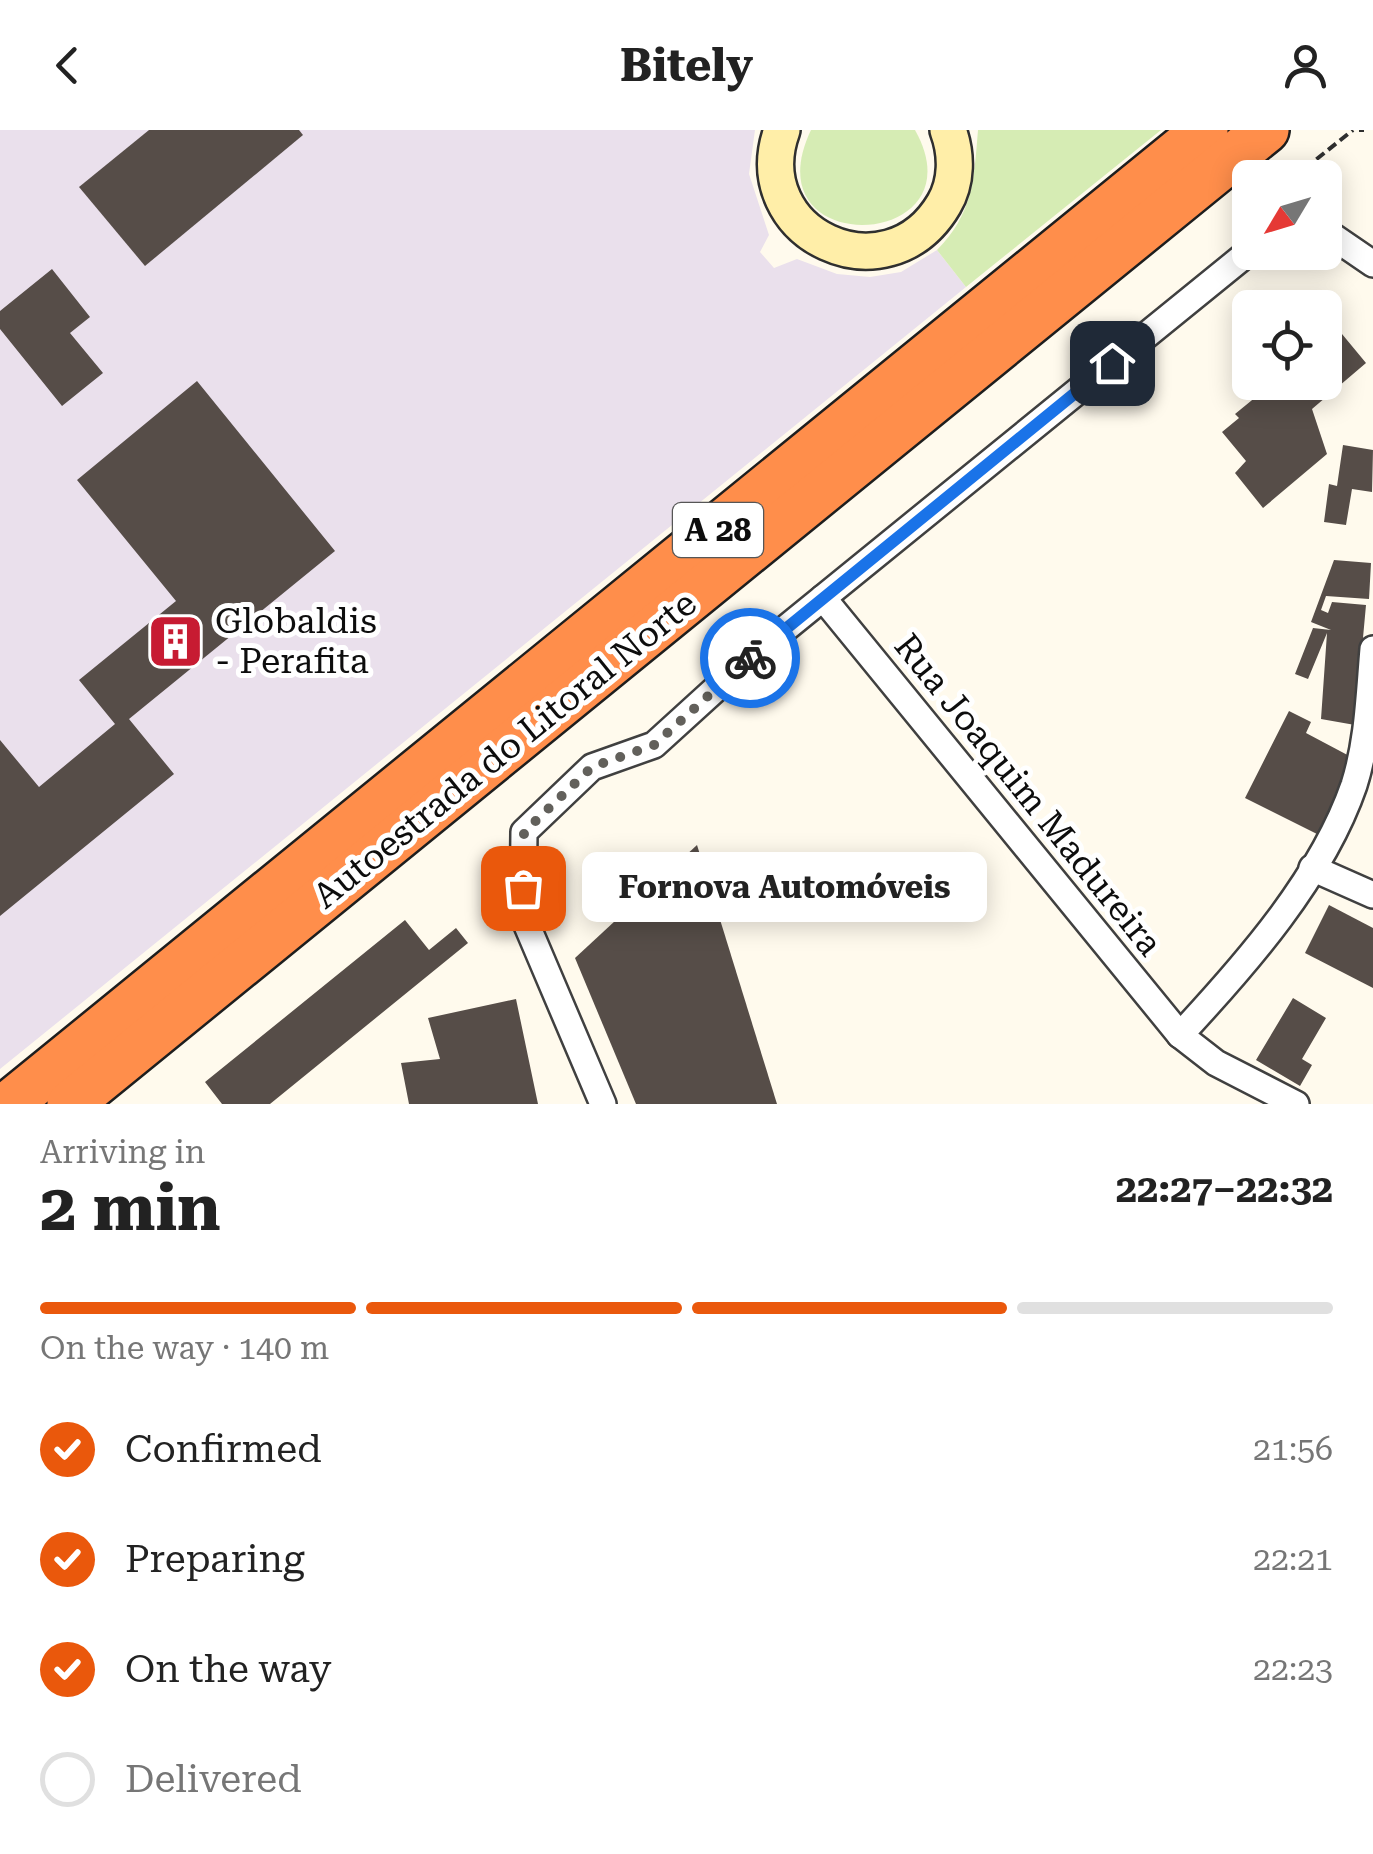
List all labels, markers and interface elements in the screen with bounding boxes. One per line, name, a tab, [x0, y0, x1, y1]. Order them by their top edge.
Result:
icon: back	[40, 38, 95, 93]
icon: person	[1278, 38, 1333, 93]
text: Bitely	[620, 39, 753, 92]
north arrow	[1232, 160, 1342, 270]
map controls	[1232, 160, 1342, 400]
button: locate	[1232, 290, 1342, 400]
pin	[1070, 321, 1155, 406]
icon: home	[1085, 336, 1140, 391]
road number: A 28	[673, 503, 763, 557]
street label: Autoestrada do Litoral Norte	[305, 583, 705, 917]
place label: Globaldis - Perafita	[215, 601, 377, 682]
courier	[700, 608, 800, 708]
building icon: Globaldis - Perafita	[146, 611, 206, 671]
street label: Rua Joaquim Madureira	[886, 626, 1170, 964]
icon: bike	[723, 631, 778, 686]
pin	[481, 846, 566, 931]
callout: Fornova Automóveis	[583, 853, 988, 923]
icon: bag	[496, 861, 551, 916]
text: Fornova Automóveis	[619, 868, 950, 906]
text: Arriving in	[40, 1133, 205, 1171]
text: 22:27–22:32	[1116, 1167, 1333, 1211]
text: 2 min	[40, 1170, 221, 1246]
text: On the way · 140 m	[40, 1329, 329, 1367]
icon: check	[40, 1422, 95, 1477]
text: Confirmed	[125, 1427, 322, 1471]
text: 21:56	[1253, 1430, 1333, 1468]
icon: check	[40, 1532, 95, 1587]
text: Preparing	[125, 1537, 305, 1581]
text: 22:21	[1253, 1540, 1333, 1578]
icon: check	[40, 1642, 95, 1697]
text: On the way	[125, 1647, 331, 1691]
text: 22:23	[1253, 1650, 1333, 1688]
text: Delivered	[125, 1757, 302, 1801]

